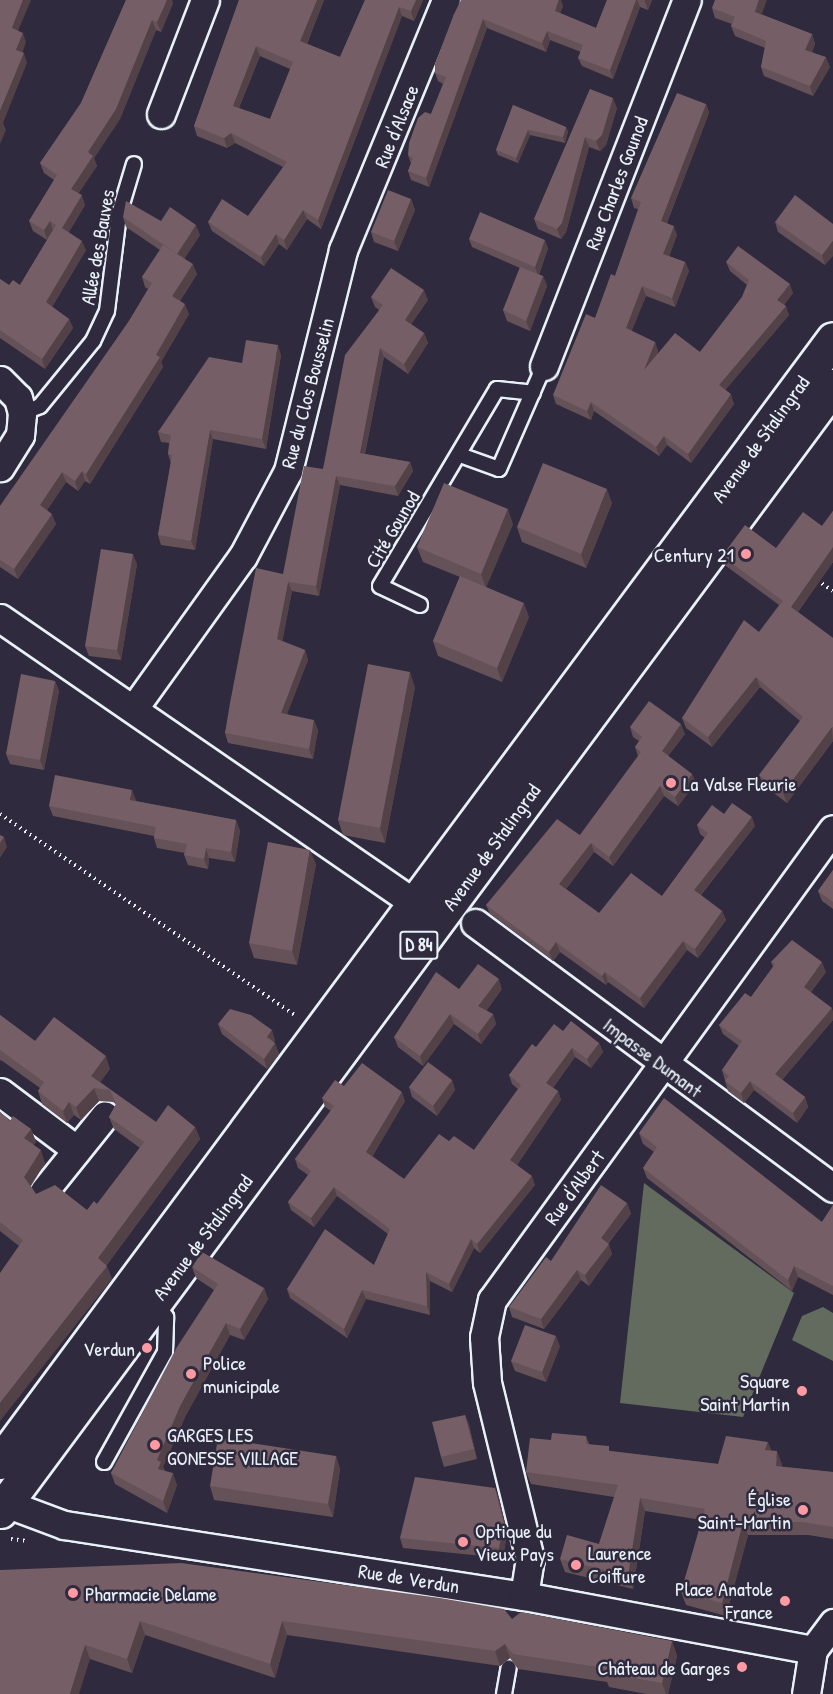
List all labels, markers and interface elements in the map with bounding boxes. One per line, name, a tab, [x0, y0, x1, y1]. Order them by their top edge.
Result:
street label: Rue d'Alsace	[369, 81, 423, 171]
street label: Rue Charles Gounod	[580, 113, 652, 253]
street label: Allée des Bauves	[75, 188, 119, 306]
street label: Rue du Clos Bousselin	[275, 315, 339, 471]
street label: Avenue de Stalingrad	[706, 371, 814, 507]
street label: Cité Gounod	[360, 486, 424, 572]
place label: Century 21	[654, 542, 734, 566]
marker: Century 21	[739, 547, 753, 561]
place label: La Valse Fleurie	[683, 771, 796, 795]
marker: La Valse Fleurie	[664, 776, 678, 790]
street label: Avenue de Stalingrad	[437, 779, 545, 915]
road number: D 84	[398, 930, 440, 960]
street label: Impasse Dumant	[599, 1012, 707, 1102]
street label: Rue d'Albert	[539, 1145, 609, 1229]
street label: Avenue de Stalingrad	[147, 1170, 257, 1304]
place label: Verdun	[83, 1336, 135, 1360]
marker: Verdun	[140, 1341, 154, 1355]
place label: Police municipale	[203, 1350, 280, 1397]
marker: Police municipale	[184, 1367, 198, 1381]
place label: Square Saint Martin	[700, 1368, 790, 1415]
marker: Square Saint Martin	[795, 1384, 809, 1398]
place label: GARGES LES GONESSE VILLAGE	[167, 1422, 298, 1469]
marker: GARGES LES GONESSE VILLAGE	[148, 1438, 162, 1452]
place label: Église Saint-Martin	[698, 1486, 791, 1533]
marker: Église Saint-Martin	[796, 1503, 810, 1517]
place label: Optique du Vieux Pays	[475, 1518, 554, 1565]
marker: Optique du Vieux Pays	[456, 1535, 470, 1549]
place label: Laurence Coiffure	[588, 1541, 652, 1588]
street label: Rue de Verdun	[357, 1558, 461, 1598]
marker: Laurence Coiffure	[569, 1558, 583, 1572]
place label: Place Anatole France	[675, 1577, 773, 1624]
place label: Pharmacie Delame	[85, 1581, 217, 1605]
marker: Pharmacie Delame	[66, 1586, 80, 1600]
marker: Place Anatole France	[778, 1594, 792, 1608]
place label: Château de Garges	[597, 1655, 730, 1679]
marker: Château de Garges	[735, 1660, 749, 1674]

